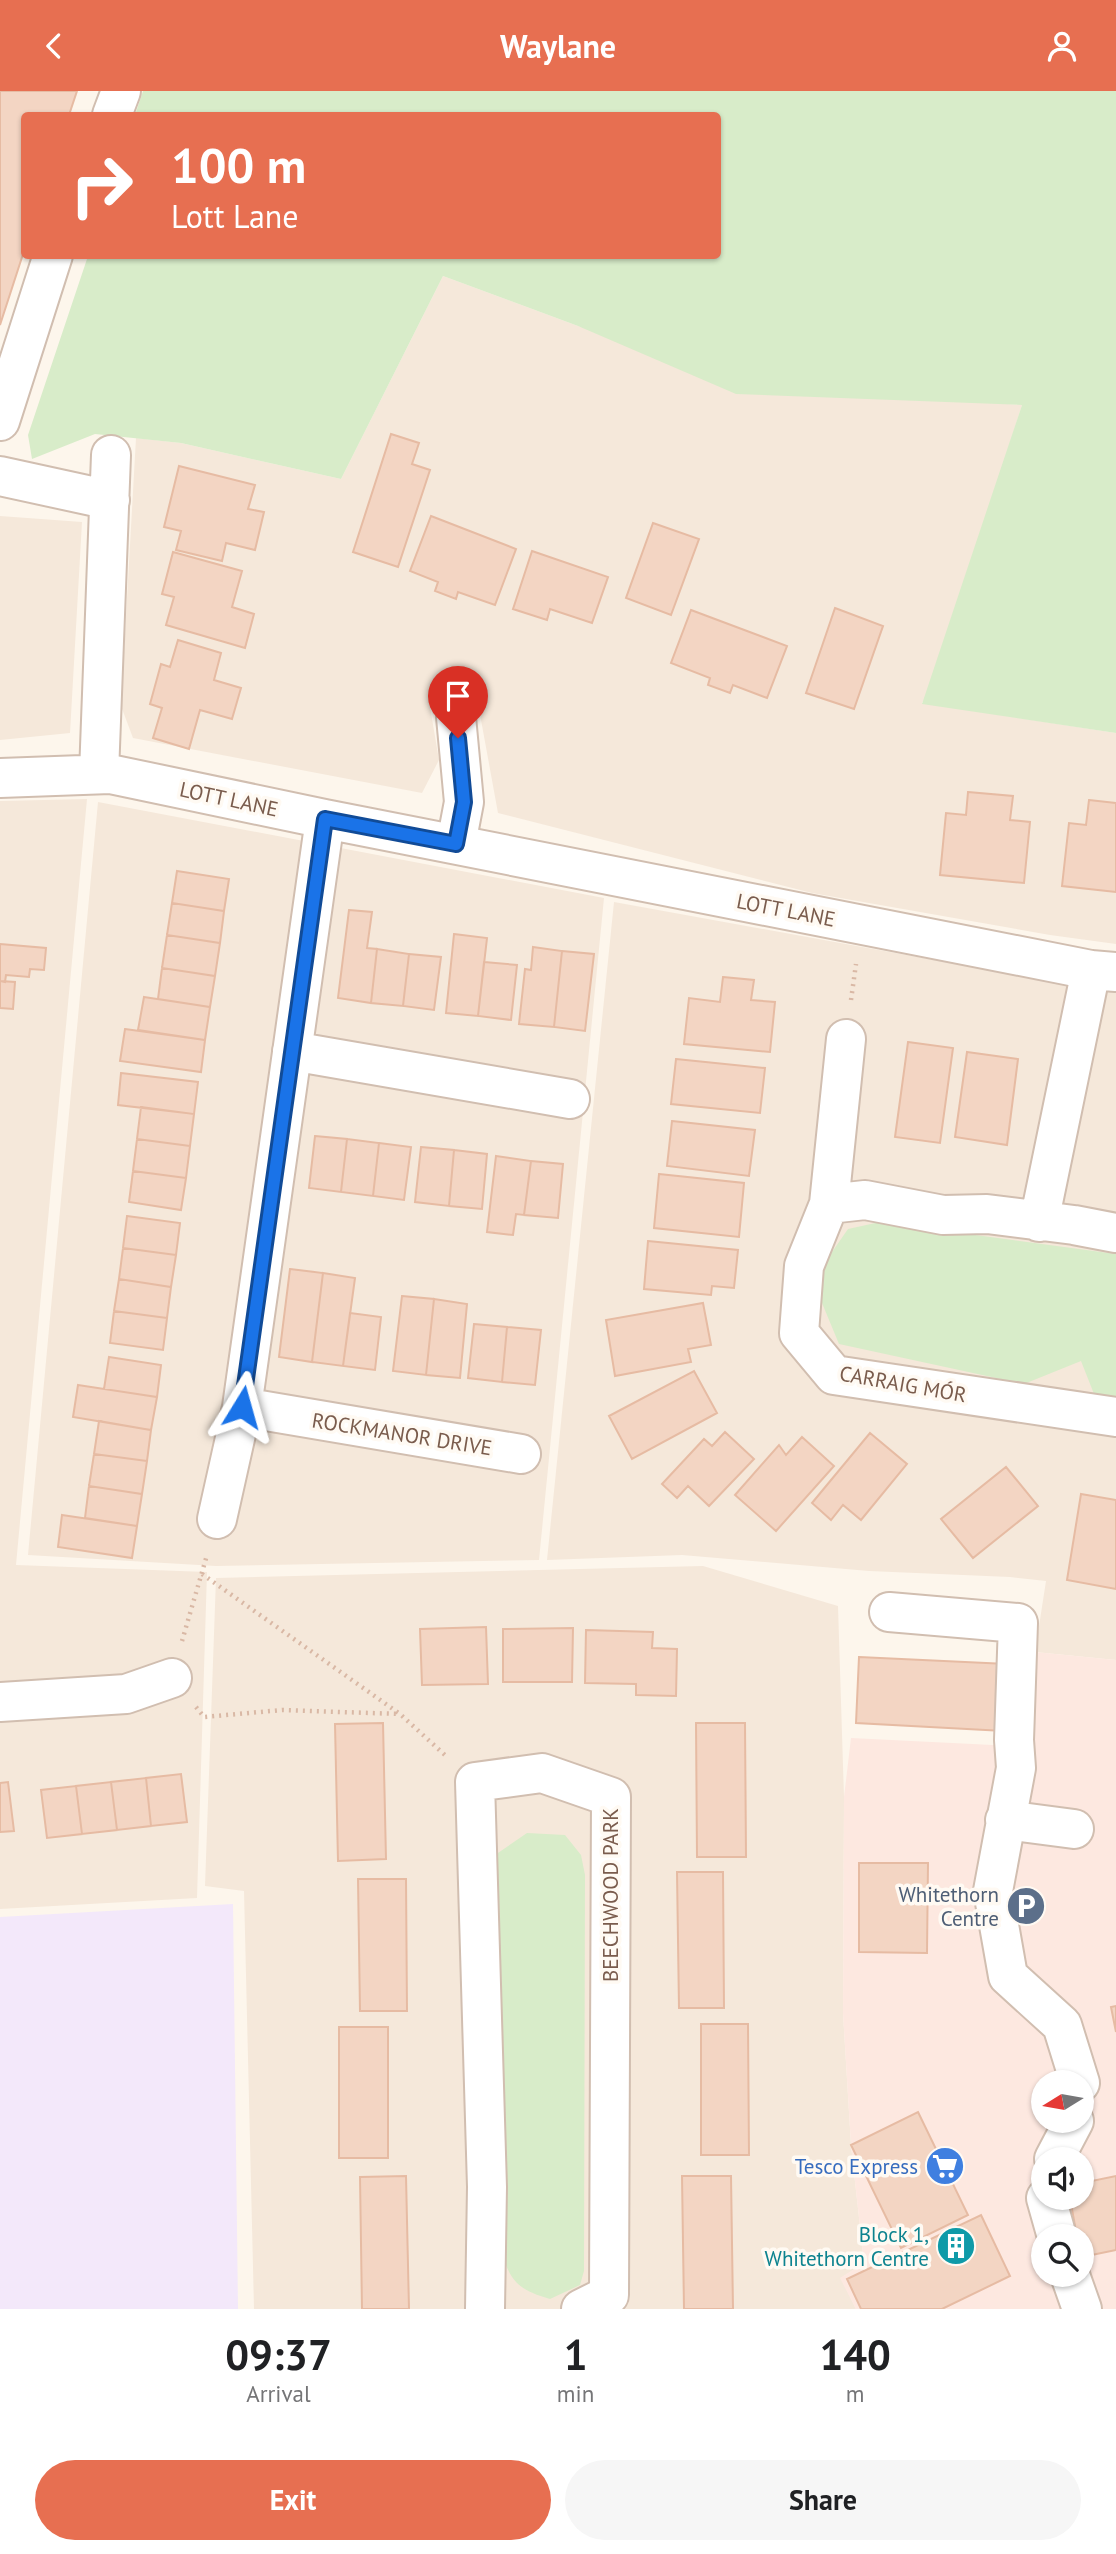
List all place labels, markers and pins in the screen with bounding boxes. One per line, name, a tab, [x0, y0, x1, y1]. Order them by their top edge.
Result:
pin	[428, 666, 488, 738]
place label: Whitethorn Centre	[898, 1881, 999, 1932]
parking icon: Whitethorn Centre	[1005, 1885, 1047, 1927]
supermarket icon: Tesco Express	[924, 2145, 966, 2187]
place label: Tesco Express	[795, 2153, 918, 2180]
place label: Block 1, Whitethorn Centre	[765, 2221, 929, 2272]
building icon: Block 1, Whitethorn Centre	[935, 2225, 977, 2267]

